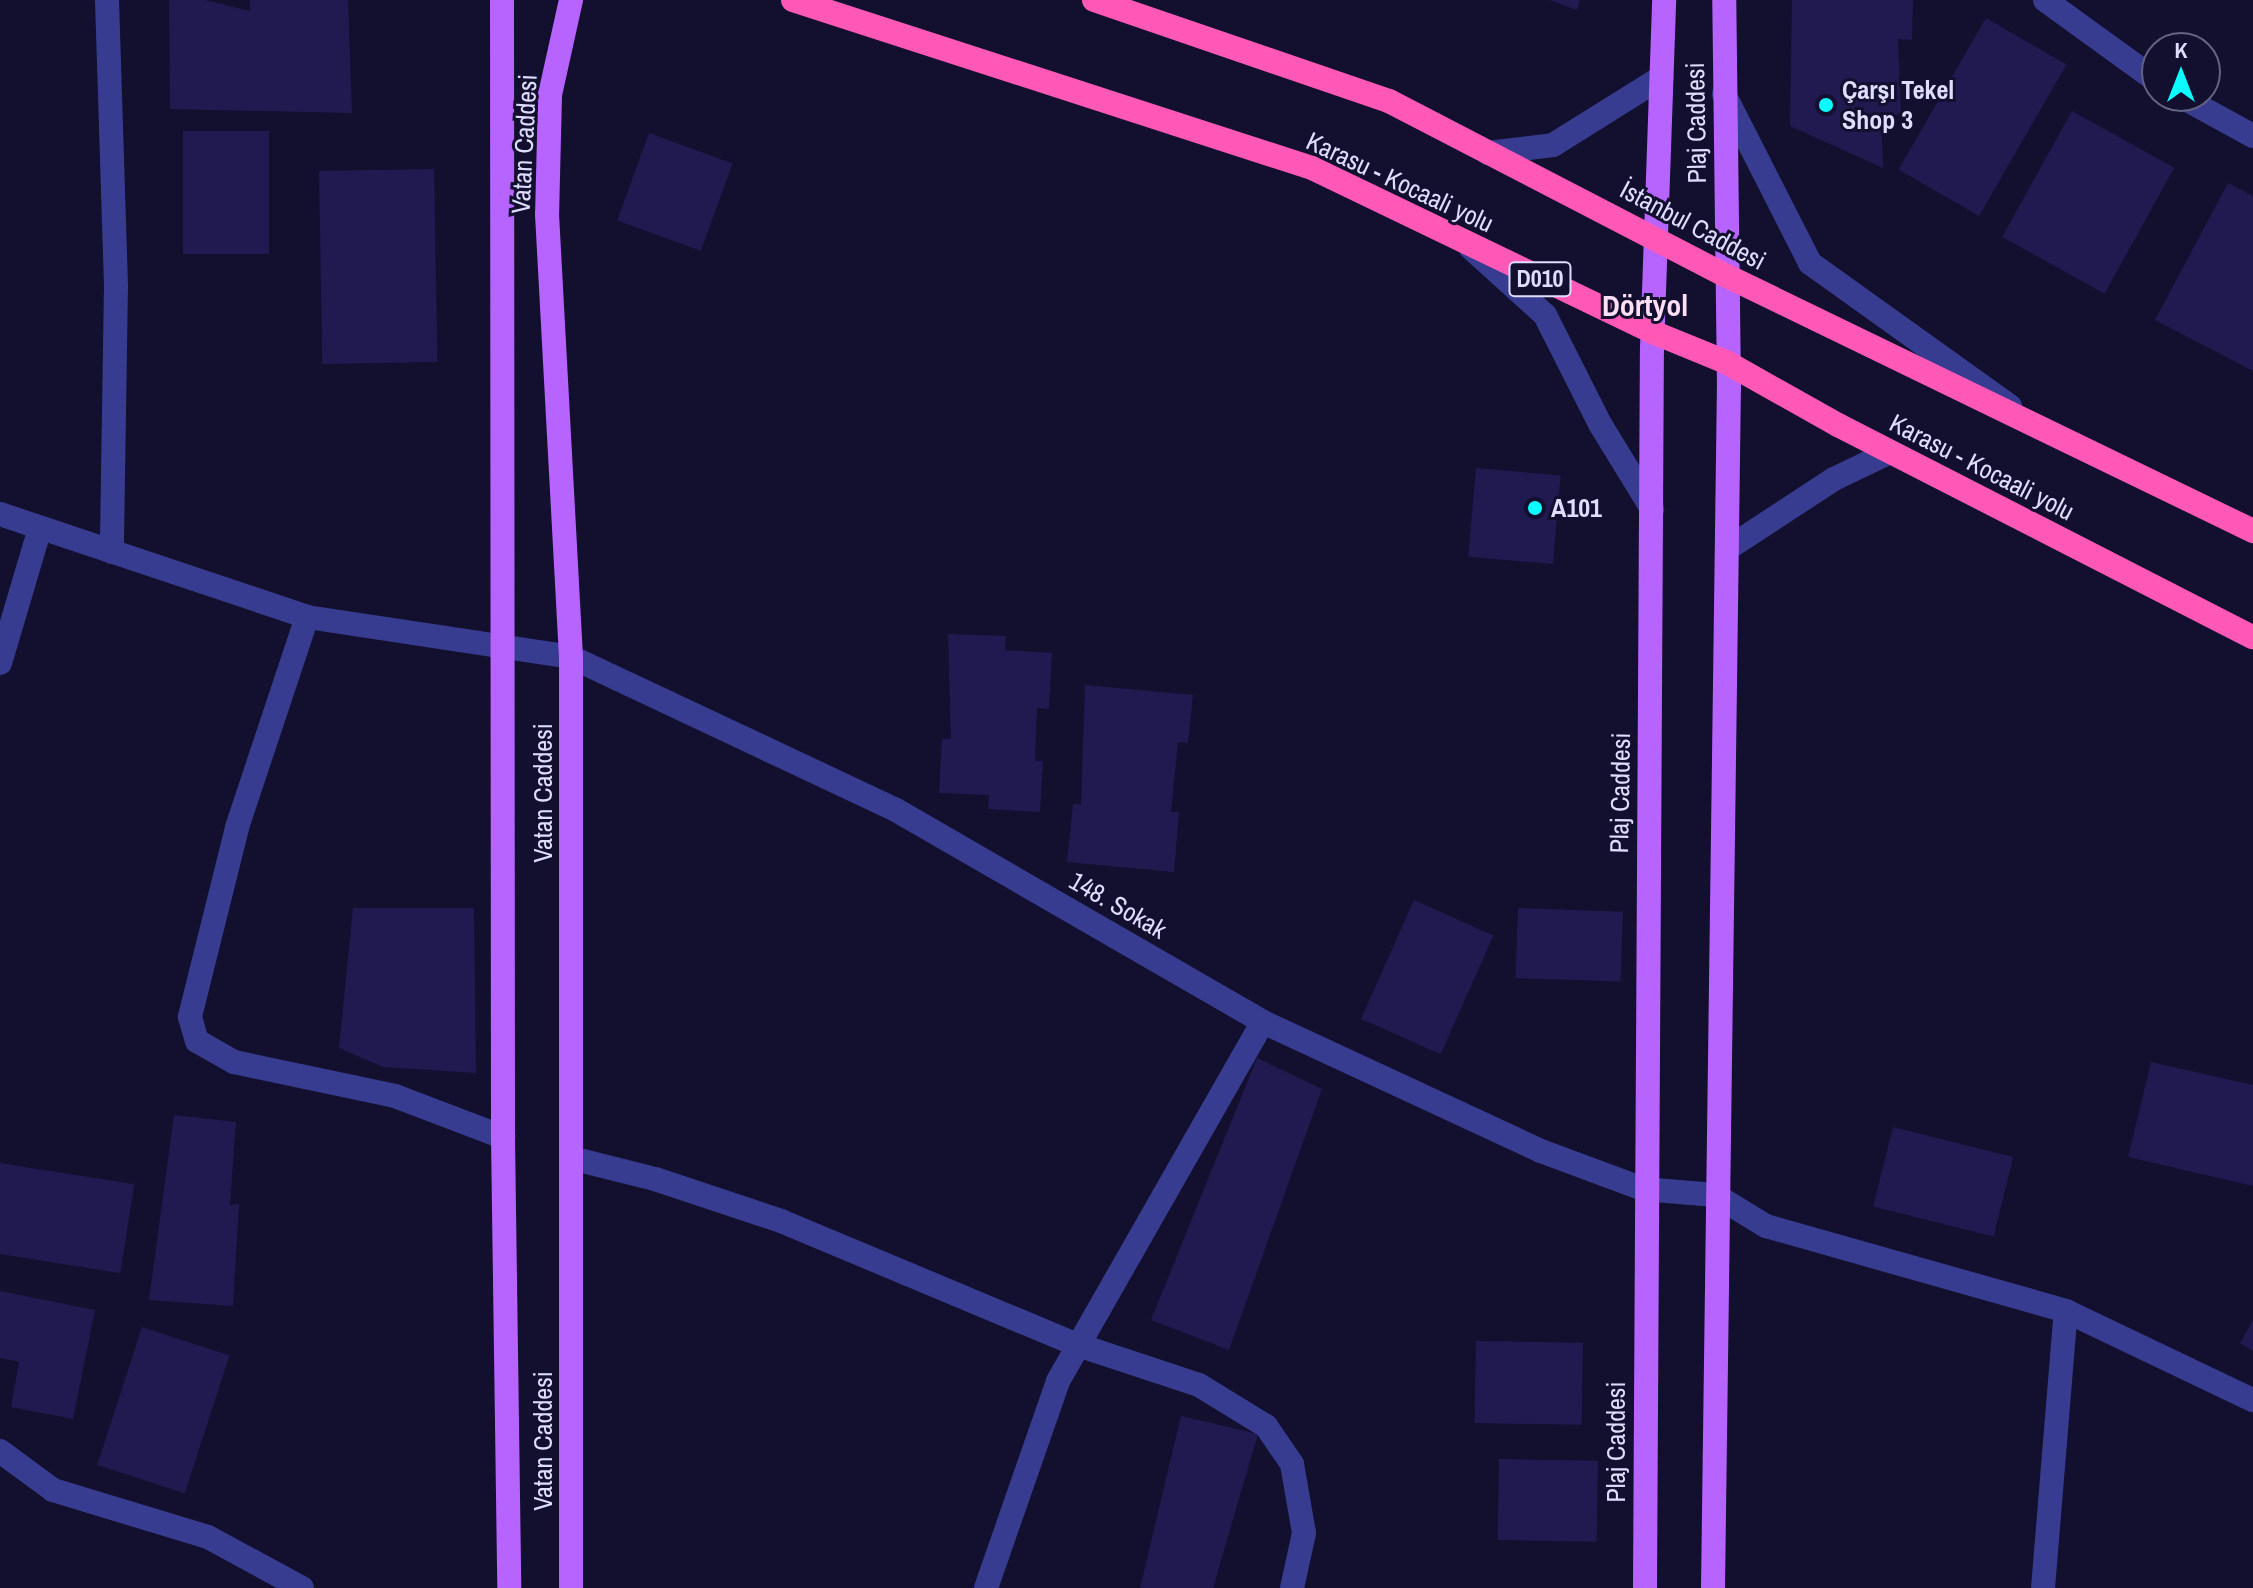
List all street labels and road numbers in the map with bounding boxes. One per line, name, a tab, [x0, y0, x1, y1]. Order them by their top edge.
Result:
street label: Plaj Caddesi	[1679, 62, 1713, 184]
street label: Vatan Caddesi	[505, 74, 543, 214]
street label: Karasu - Kocaali yolu	[1302, 125, 1498, 239]
street label: İstanbul Caddesi	[1615, 174, 1771, 276]
road number: D010	[1508, 259, 1572, 299]
street label: Karasu - Kocaali yolu	[1885, 407, 2079, 527]
street label: Vatan Caddesi	[527, 723, 559, 863]
street label: Plaj Caddesi	[1603, 732, 1637, 854]
street label: 148. Sokak	[1064, 865, 1172, 945]
street label: Vatan Caddesi	[527, 1371, 559, 1511]
street label: Plaj Caddesi	[1600, 1382, 1632, 1502]

